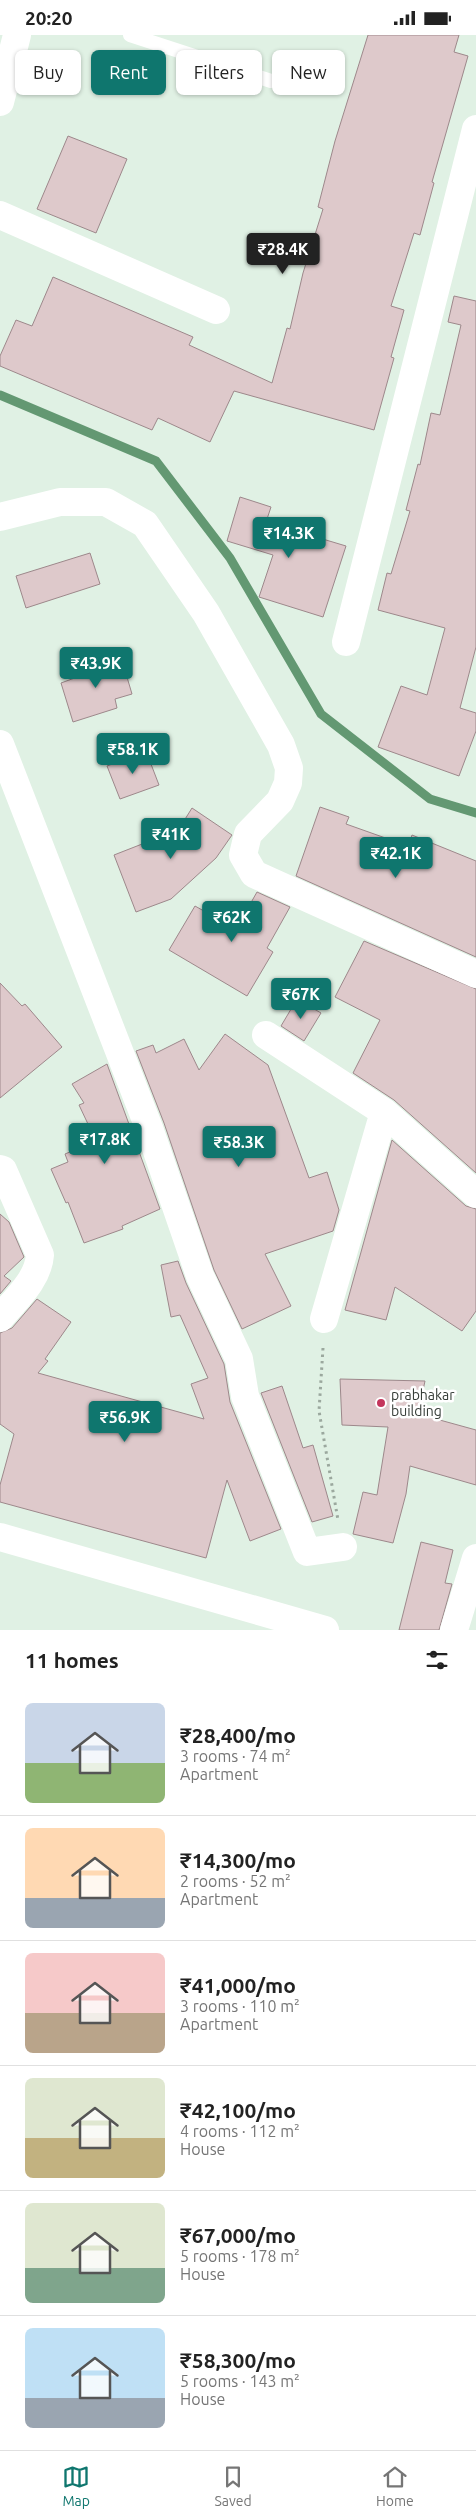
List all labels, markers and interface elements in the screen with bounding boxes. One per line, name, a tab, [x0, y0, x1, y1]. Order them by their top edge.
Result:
text: 20:20	[25, 7, 73, 29]
chip: Buy	[15, 50, 81, 95]
chip: Rent	[91, 50, 166, 95]
chip: Filters	[176, 50, 262, 95]
chip: New	[272, 50, 345, 95]
pin: ₹28.4K	[242, 233, 324, 275]
text: ₹28.4K	[258, 240, 308, 258]
pin: ₹14.3K	[248, 517, 330, 559]
text: ₹14.3K	[264, 524, 314, 542]
pin: ₹43.9K	[55, 647, 137, 689]
text: ₹43.9K	[71, 654, 121, 672]
pin: ₹58.1K	[92, 733, 174, 775]
text: ₹58.1K	[108, 740, 158, 758]
pin: ₹41K	[141, 817, 201, 860]
text: ₹41K	[152, 825, 190, 843]
pin: ₹42.1K	[355, 837, 437, 879]
text: ₹42.1K	[371, 844, 421, 862]
pin: ₹62K	[202, 901, 262, 943]
text: ₹62K	[213, 908, 251, 926]
pin: ₹67K	[271, 977, 331, 1020]
text: ₹67K	[282, 985, 320, 1003]
pin: ₹17.8K	[64, 1123, 146, 1165]
pin: ₹58.3K	[198, 1125, 280, 1168]
text: ₹17.8K	[80, 1130, 130, 1148]
text: ₹58.3K	[214, 1133, 264, 1151]
place label: prabhakar building	[391, 1387, 455, 1419]
marker: prabhakar building	[375, 1397, 387, 1409]
pin: ₹56.9K	[84, 1401, 166, 1443]
text: ₹56.9K	[100, 1408, 150, 1426]
icon: filters	[423, 1646, 451, 1674]
text: 11 homes	[25, 1648, 119, 1672]
icon: home	[65, 1723, 125, 1783]
text: ₹28,400/mo	[180, 1723, 296, 1747]
text: 3 rooms · 74 m²	[180, 1747, 291, 1765]
text: Apartment	[180, 1765, 258, 1783]
icon: home	[65, 1848, 125, 1908]
text: ₹14,300/mo	[180, 1848, 296, 1872]
text: 2 rooms · 52 m²	[180, 1872, 291, 1890]
text: Apartment	[180, 1890, 258, 1908]
icon: home	[65, 1973, 125, 2033]
text: ₹41,000/mo	[180, 1973, 296, 1997]
text: 3 rooms · 110 m²	[180, 1997, 300, 2015]
text: Apartment	[180, 2015, 258, 2033]
icon: home	[65, 2098, 125, 2158]
text: ₹42,100/mo	[180, 2098, 296, 2122]
text: 4 rooms · 112 m²	[180, 2122, 300, 2140]
text: House	[180, 2140, 225, 2158]
icon: home	[65, 2223, 125, 2283]
text: ₹67,000/mo	[180, 2223, 296, 2247]
text: 5 rooms · 178 m²	[180, 2247, 300, 2265]
text: House	[180, 2265, 225, 2283]
icon: home	[65, 2348, 125, 2408]
text: ₹58,300/mo	[180, 2348, 296, 2372]
text: 5 rooms · 143 m²	[180, 2372, 300, 2390]
text: House	[180, 2390, 225, 2408]
tab: Map	[62, 2463, 90, 2509]
tab: Saved	[214, 2463, 252, 2509]
tab: Home	[376, 2463, 414, 2509]

